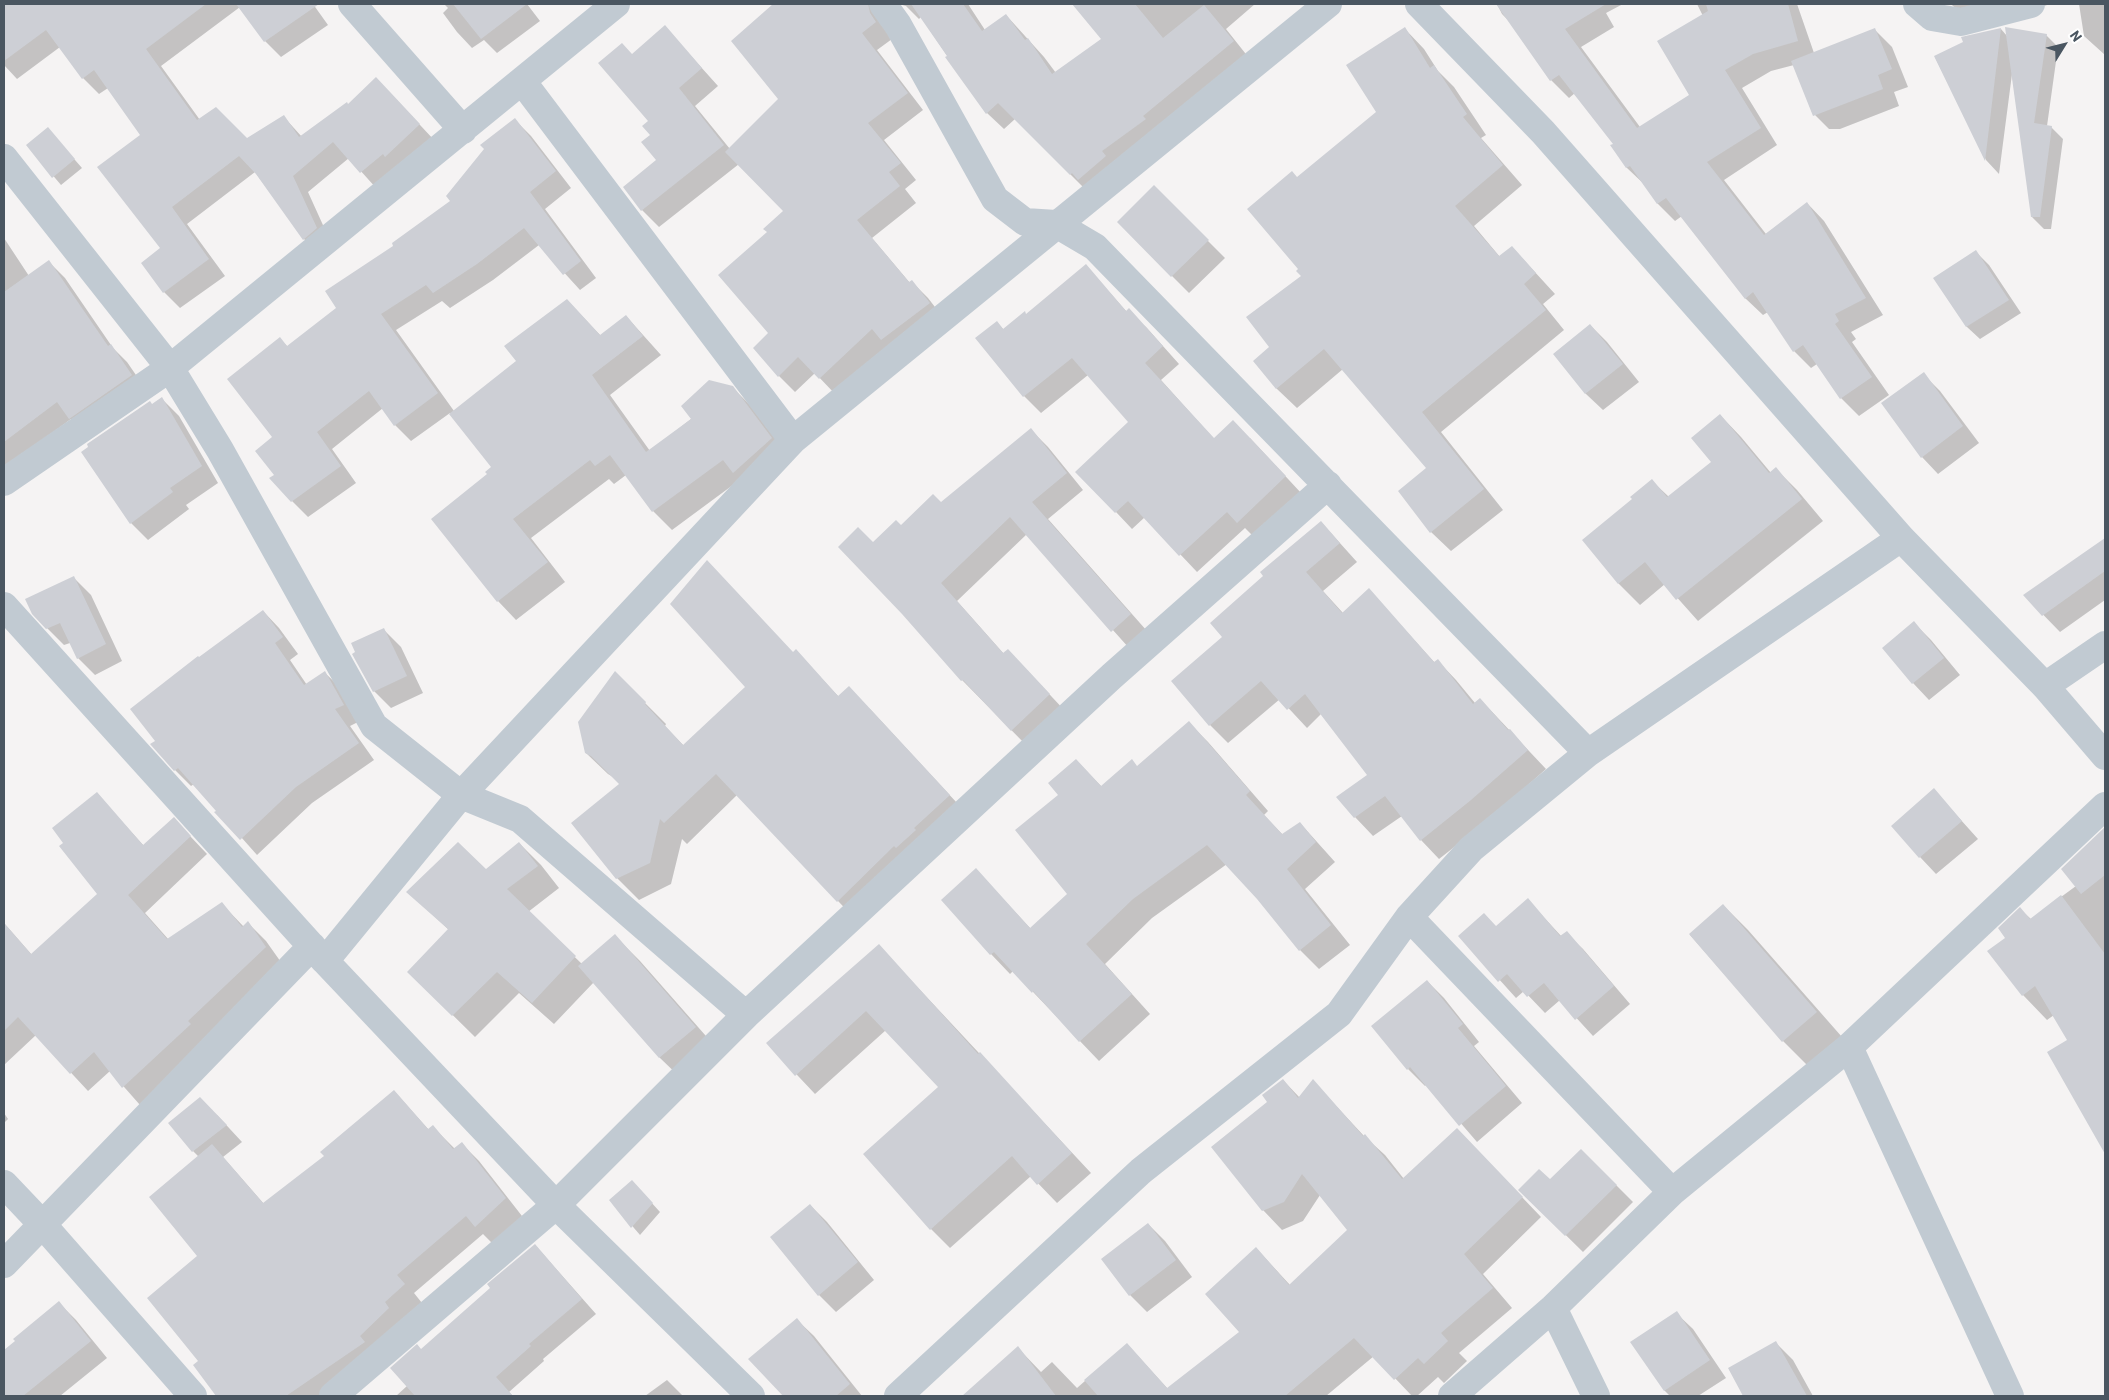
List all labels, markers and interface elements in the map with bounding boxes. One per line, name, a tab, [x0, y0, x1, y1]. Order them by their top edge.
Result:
north arrow	[2039, 20, 2089, 70]
text: N	[2067, 27, 2086, 45]

